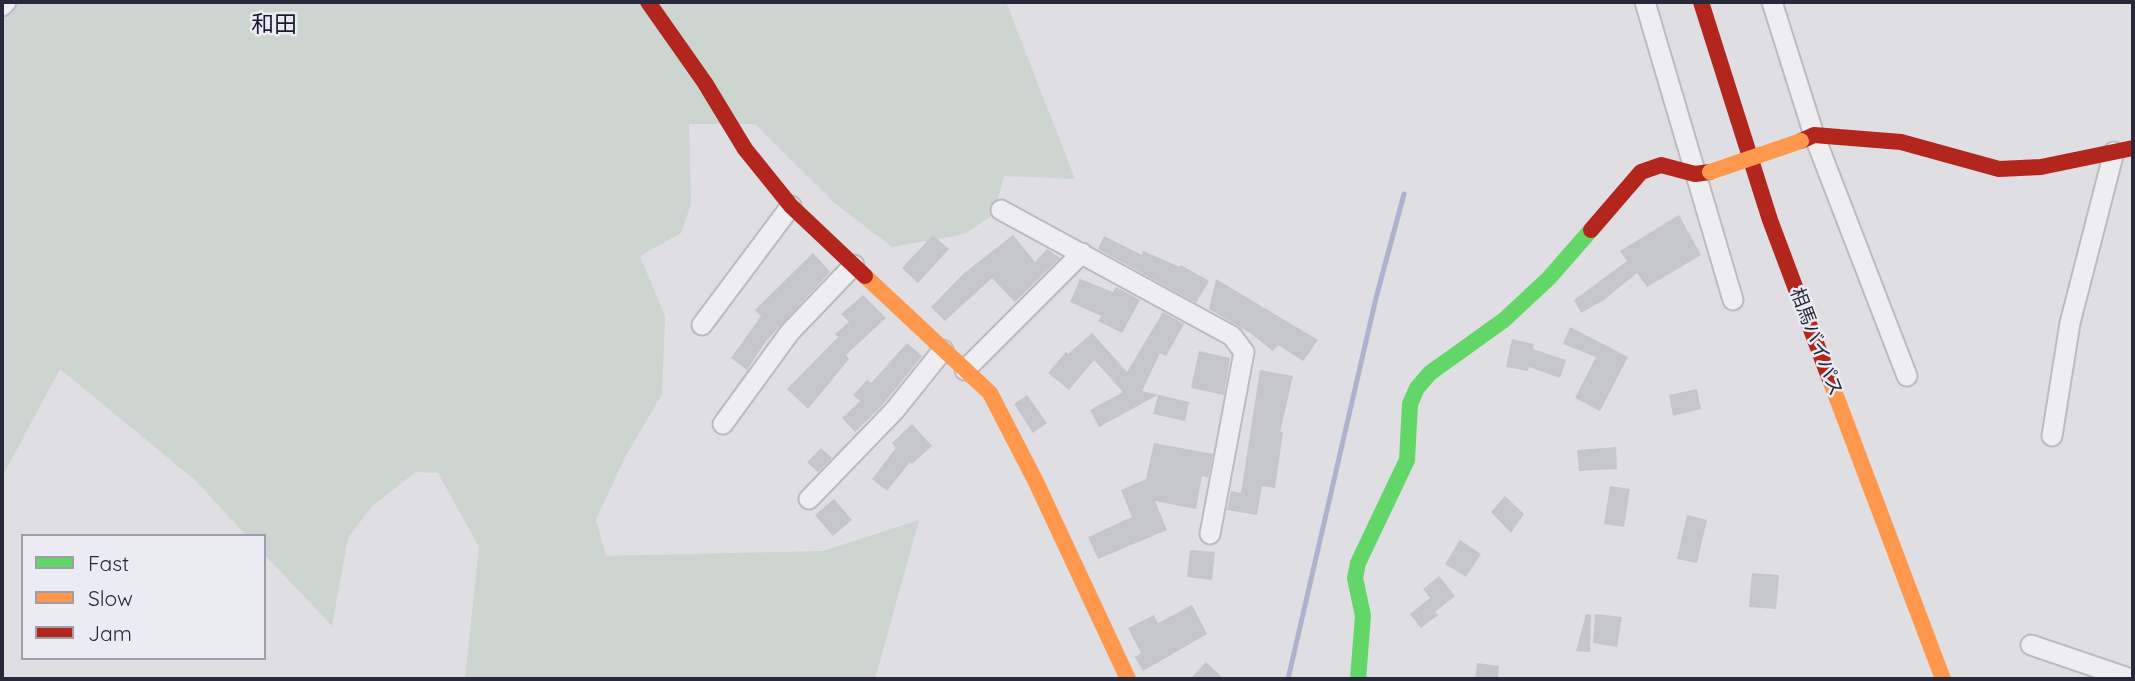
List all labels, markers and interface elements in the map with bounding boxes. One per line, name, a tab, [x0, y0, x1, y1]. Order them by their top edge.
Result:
district label: 和田	[251, 11, 297, 39]
street label: 相馬バイパス	[1785, 285, 1847, 399]
legend	[21, 534, 266, 660]
text: Fast	[88, 550, 129, 576]
text: Slow	[88, 585, 133, 611]
text: Jam	[88, 620, 132, 646]

